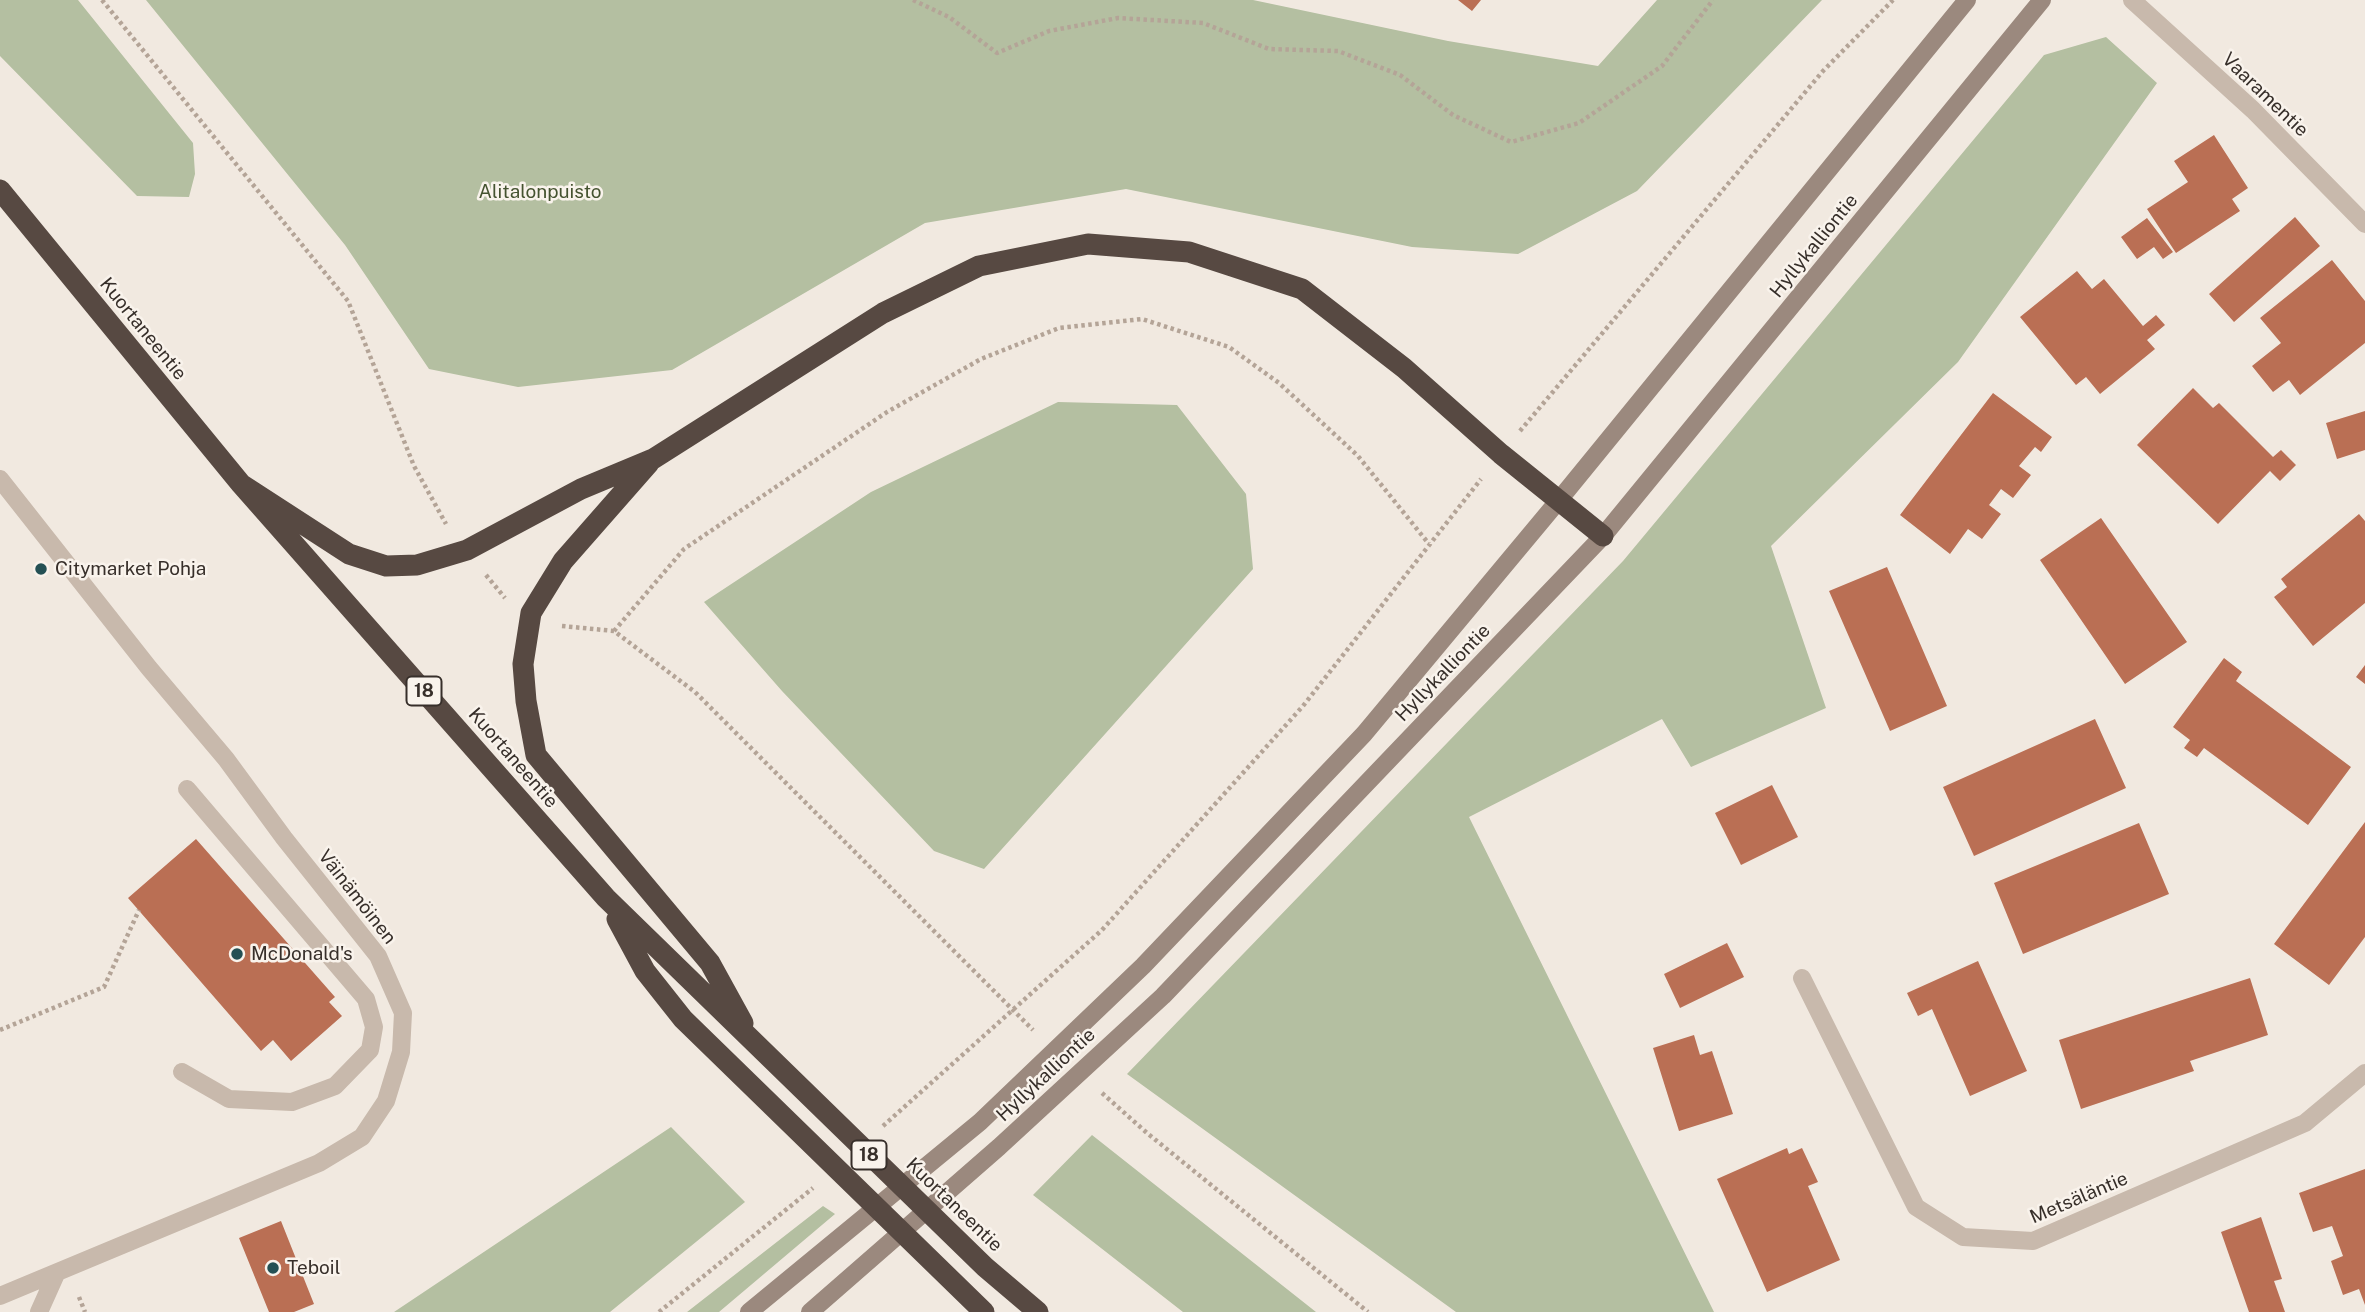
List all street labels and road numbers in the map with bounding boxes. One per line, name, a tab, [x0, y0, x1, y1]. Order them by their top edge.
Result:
street label: Vaaramentie	[2217, 48, 2313, 142]
street label: Hyllykalliontie	[1765, 190, 1863, 302]
street label: Kuortaneentie	[95, 273, 191, 385]
street label: Hyllykalliontie	[1391, 620, 1495, 726]
road number: 18	[406, 676, 442, 706]
street label: Kuortaneentie	[463, 703, 563, 813]
street label: Väinämöinen	[313, 845, 401, 949]
street label: Hyllykalliontie	[992, 1023, 1100, 1127]
road number: 18	[852, 1140, 886, 1170]
street label: Kuortaneentie	[901, 1153, 1007, 1257]
street label: Metsäläntie	[2027, 1167, 2131, 1229]

